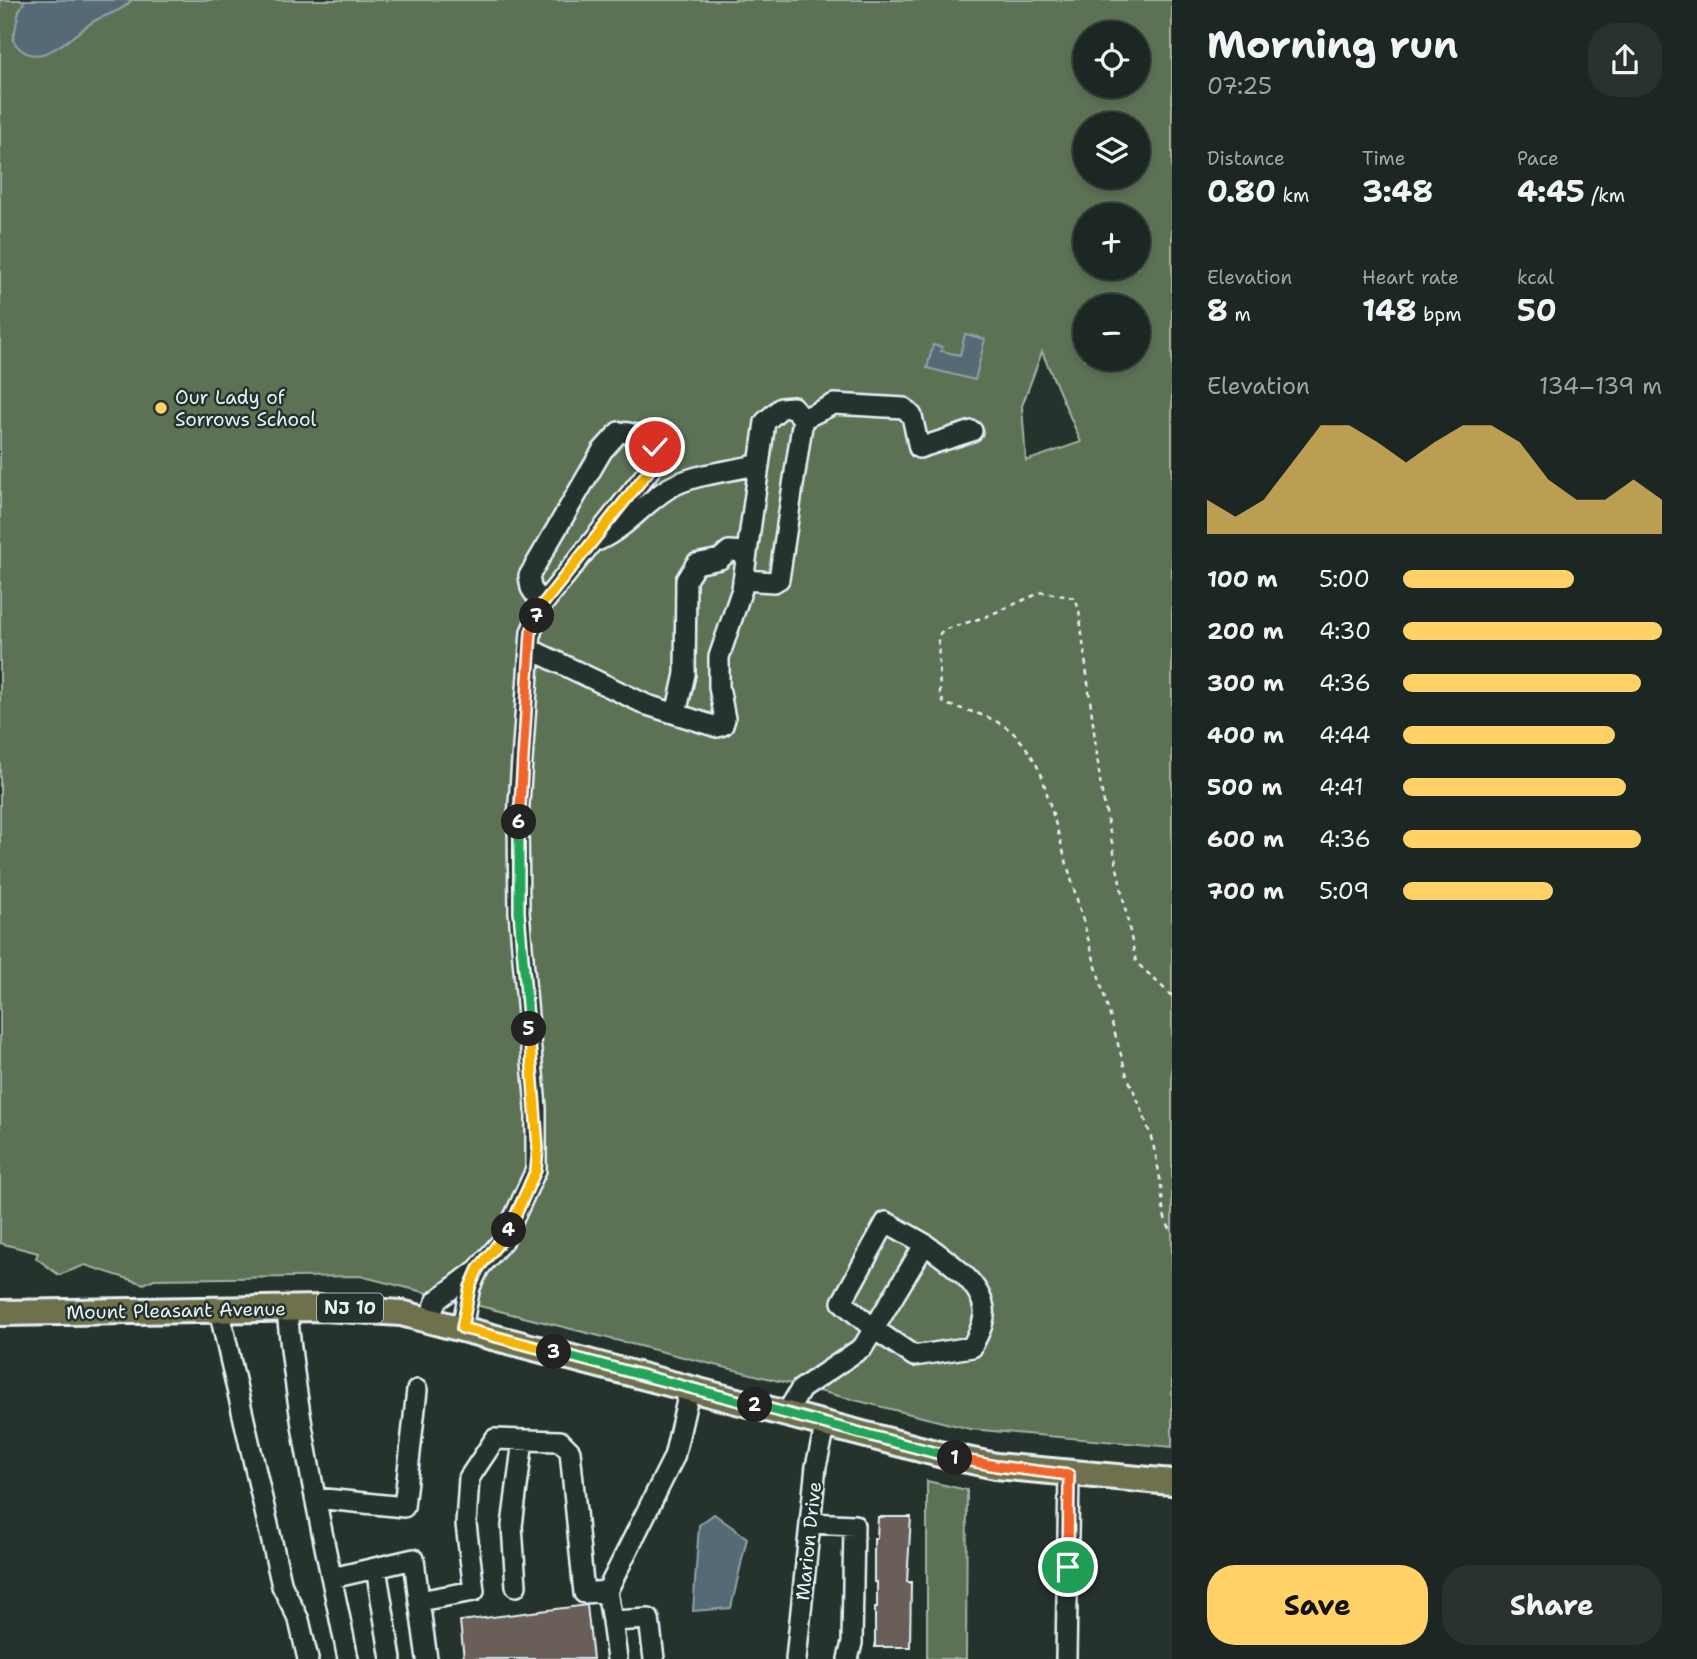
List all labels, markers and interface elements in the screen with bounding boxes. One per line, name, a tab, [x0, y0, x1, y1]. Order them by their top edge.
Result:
text: Morning run	[1207, 19, 1458, 70]
map controls	[1073, 21, 1150, 371]
button: locate	[1073, 21, 1150, 98]
button: share	[1588, 23, 1662, 97]
text: 07:25	[1207, 71, 1272, 101]
button: layers	[1073, 112, 1150, 189]
text: Distance	[1207, 146, 1285, 171]
text: Time	[1362, 146, 1406, 171]
text: Pace	[1517, 146, 1559, 171]
text: 0.80	[1207, 171, 1276, 212]
text: 3:48	[1362, 171, 1433, 212]
text: 4:45	[1517, 171, 1585, 212]
text: km	[1276, 183, 1309, 208]
text: /km	[1585, 183, 1625, 208]
button: +	[1073, 203, 1150, 280]
text: Elevation	[1207, 265, 1292, 290]
text: Heart rate	[1362, 265, 1459, 290]
text: kcal	[1517, 265, 1554, 290]
text: 8	[1207, 290, 1228, 331]
text: 148	[1362, 290, 1417, 331]
text: 50	[1517, 290, 1557, 331]
button: −	[1073, 294, 1150, 371]
text: m	[1228, 302, 1251, 327]
text: bpm	[1417, 302, 1462, 327]
text: Elevation	[1207, 371, 1310, 401]
text: 134–139 m	[1539, 371, 1662, 401]
place label: Our Lady of Sorrows School	[175, 385, 317, 432]
marker: Our Lady of Sorrows School	[153, 400, 169, 416]
pin	[625, 417, 685, 477]
icon: check	[636, 428, 674, 466]
text: 100 m	[1207, 564, 1278, 594]
text: 5:00	[1319, 564, 1370, 594]
pin: 7	[520, 598, 554, 634]
text: 7	[530, 603, 543, 628]
text: 200 m	[1207, 616, 1284, 646]
text: 4:30	[1319, 616, 1371, 646]
text: 300 m	[1207, 668, 1284, 698]
text: 4:36	[1319, 668, 1371, 698]
text: 400 m	[1207, 720, 1284, 750]
text: 4:44	[1319, 720, 1371, 750]
text: 500 m	[1207, 772, 1282, 802]
text: 4:41	[1319, 772, 1364, 802]
pin: 6	[502, 804, 536, 840]
text: 6	[512, 809, 525, 834]
text: 600 m	[1207, 824, 1284, 854]
text: 4:36	[1319, 824, 1371, 854]
text: 700 m	[1207, 876, 1284, 906]
text: 5:09	[1319, 876, 1369, 906]
pin: 5	[512, 1012, 546, 1046]
text: 5	[523, 1016, 534, 1041]
pin: 4	[491, 1212, 526, 1248]
text: 4	[502, 1217, 515, 1242]
road number: NJ 10	[317, 1294, 383, 1322]
street label: Mount Pleasant Avenue	[66, 1296, 286, 1325]
pin: 3	[536, 1334, 572, 1370]
text: 3	[547, 1339, 560, 1364]
pin: 2	[738, 1388, 772, 1422]
text: 2	[748, 1392, 761, 1417]
pin: 1	[937, 1440, 972, 1476]
text: 1	[950, 1445, 959, 1470]
street label: Marion Drive	[790, 1480, 827, 1602]
pin	[1038, 1537, 1098, 1597]
icon: arrive	[1049, 1548, 1087, 1586]
button: Save	[1207, 1565, 1428, 1645]
button: Share	[1442, 1565, 1662, 1645]

